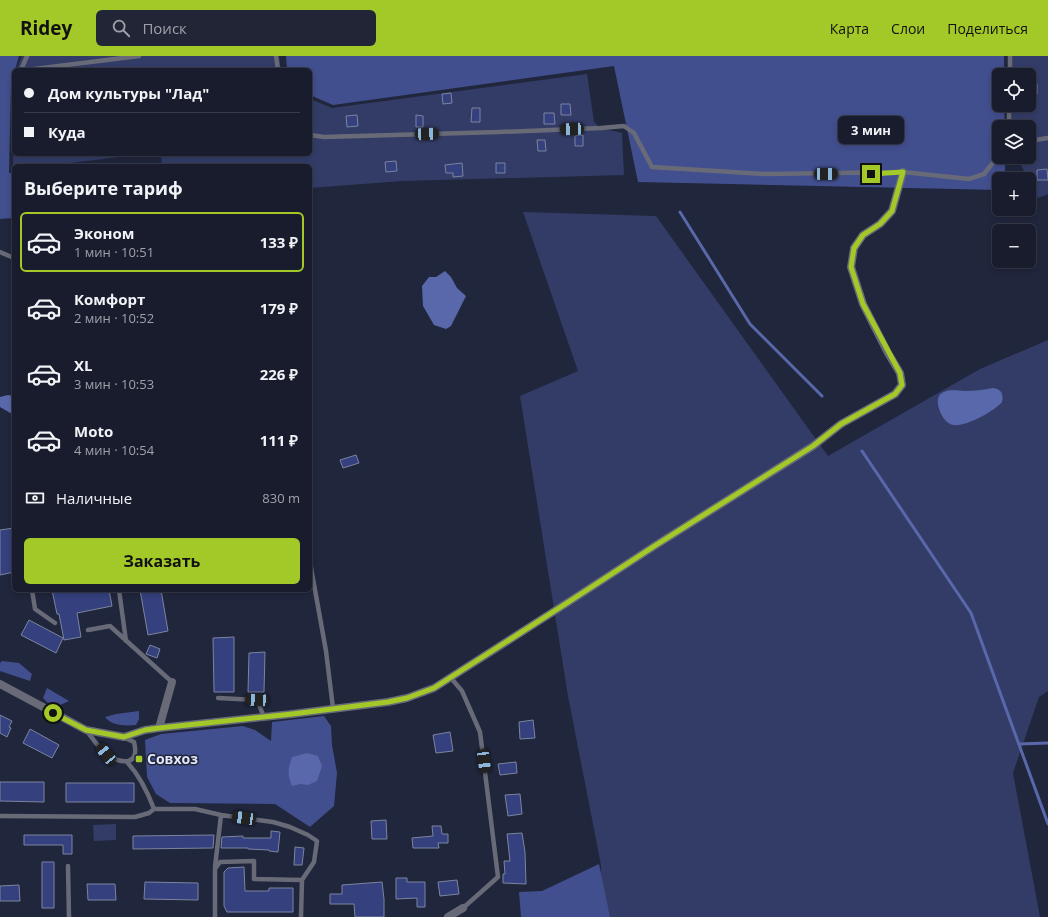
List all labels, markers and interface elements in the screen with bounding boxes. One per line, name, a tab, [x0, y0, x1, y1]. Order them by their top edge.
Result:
search box	[96, 10, 376, 46]
text: Ridey	[20, 15, 72, 41]
icon: search	[110, 17, 132, 39]
text: Поиск	[142, 18, 187, 38]
text: Карта	[830, 19, 869, 38]
text: Слои	[891, 19, 925, 38]
text: Поделиться	[947, 19, 1028, 38]
map controls	[992, 68, 1036, 268]
button: locate	[992, 68, 1036, 112]
text: Дом культуры "Лад"	[48, 83, 209, 103]
callout: 3 мин	[838, 116, 904, 144]
button: layers	[992, 120, 1036, 164]
text: 3 мин	[851, 121, 891, 139]
text: Куда	[48, 122, 86, 142]
car	[560, 123, 584, 135]
car	[415, 128, 439, 140]
route end	[862, 165, 880, 183]
car	[814, 168, 838, 180]
button: +	[992, 172, 1036, 216]
text: Выберите тариф	[24, 176, 183, 200]
text: Эконом	[74, 223, 134, 243]
icon: car	[26, 224, 62, 260]
button: −	[992, 224, 1036, 268]
text: 133 ₽	[260, 232, 298, 252]
text: 1 мин · 10:51	[74, 243, 154, 261]
text: Комфорт	[74, 289, 145, 309]
icon: car	[26, 290, 62, 326]
text: 179 ₽	[260, 298, 298, 318]
text: 2 мин · 10:52	[74, 309, 154, 327]
text: XL	[74, 355, 92, 375]
icon: car	[26, 356, 62, 392]
text: 226 ₽	[260, 364, 298, 384]
text: 3 мин · 10:53	[74, 375, 154, 393]
text: Moto	[74, 421, 113, 441]
icon: car	[26, 422, 62, 458]
text: 111 ₽	[260, 430, 298, 450]
text: 4 мин · 10:54	[74, 441, 154, 459]
icon: cash	[24, 487, 46, 509]
text: Наличные	[56, 488, 132, 508]
text: 830 m	[262, 489, 300, 507]
button: Заказать	[24, 538, 300, 584]
car	[245, 693, 269, 707]
route start	[44, 704, 62, 722]
car	[94, 741, 118, 767]
car	[477, 748, 491, 774]
place label: Совхоз	[147, 749, 198, 768]
marker: Совхоз	[134, 754, 144, 764]
car	[231, 810, 257, 826]

